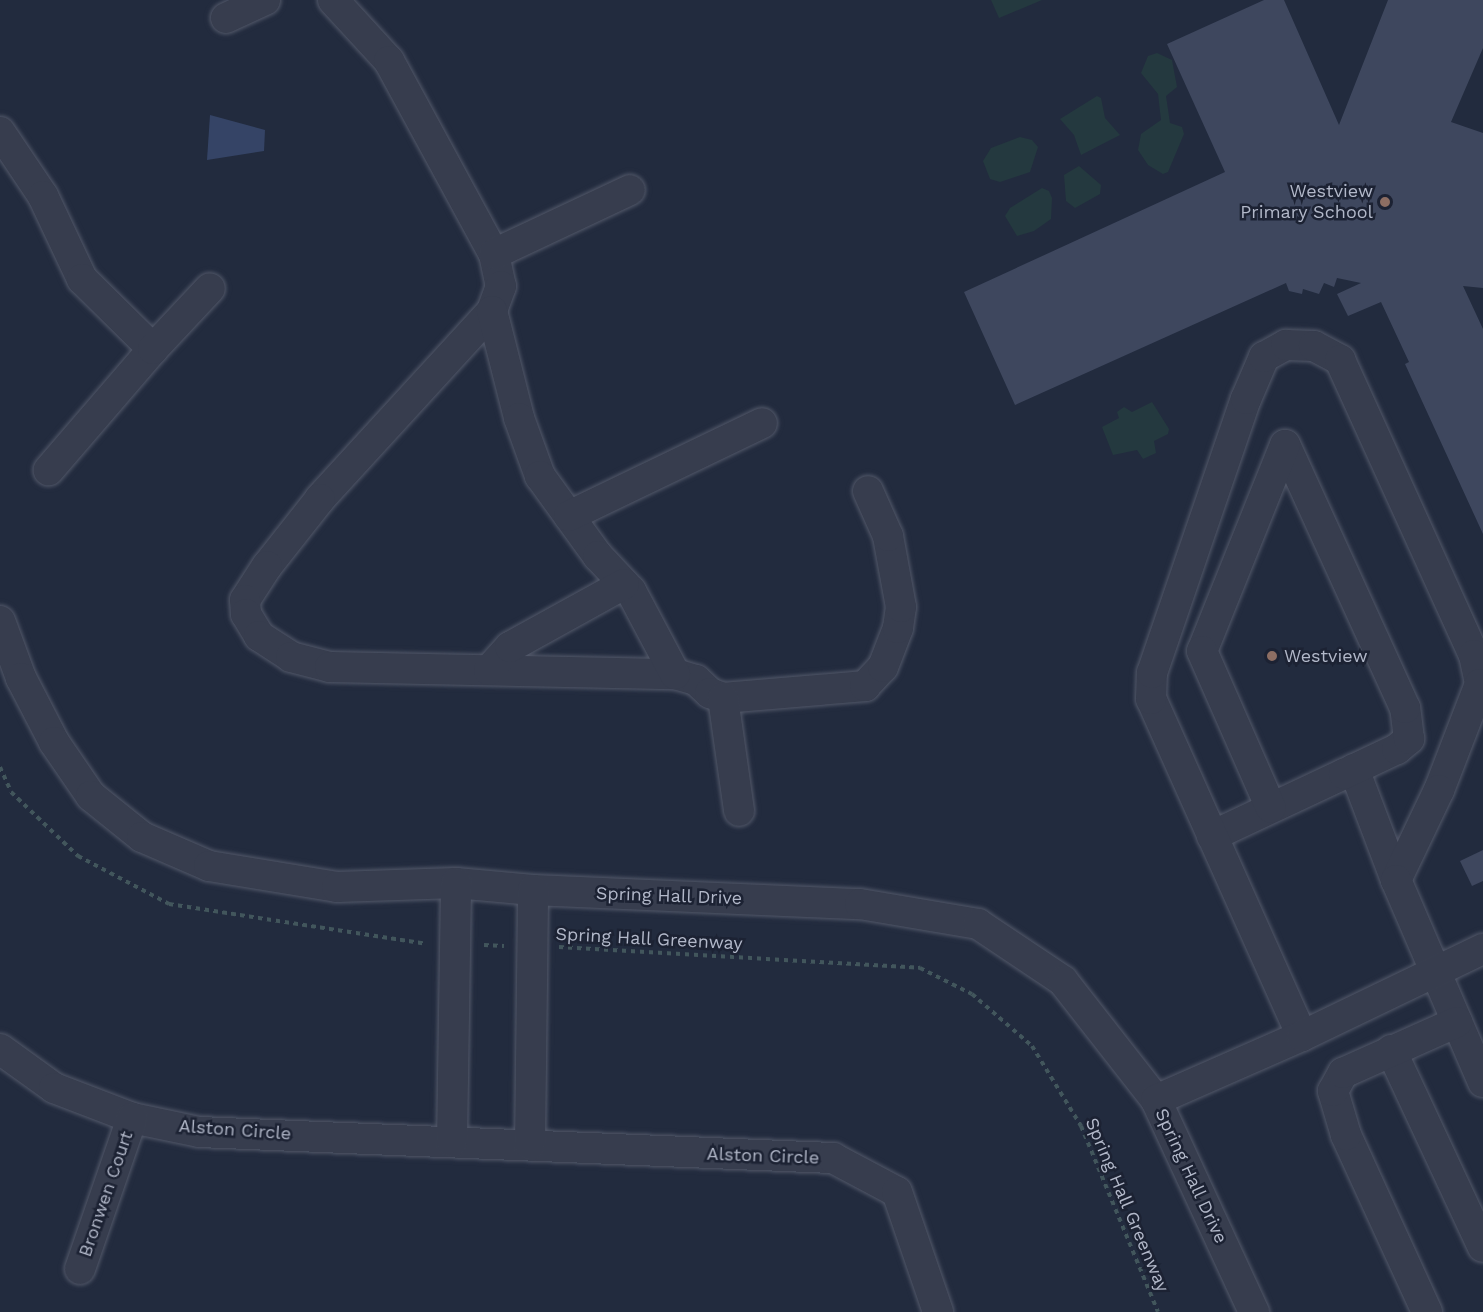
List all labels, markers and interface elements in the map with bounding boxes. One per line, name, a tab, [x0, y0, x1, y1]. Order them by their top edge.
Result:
place label: Westview Primary School	[1240, 181, 1373, 224]
marker: Westview Primary School	[1378, 195, 1392, 209]
place label: Westview	[1284, 645, 1367, 667]
marker: Westview	[1265, 649, 1279, 663]
street label: Spring Hall Drive	[595, 883, 743, 909]
street label: Spring Hall Greenway	[555, 923, 743, 955]
street label: Spring Hall Drive	[1150, 1105, 1232, 1247]
street label: Spring Hall Greenway	[1080, 1114, 1174, 1296]
street label: Alston Circle	[178, 1115, 292, 1145]
street label: Bronwen Court	[74, 1128, 138, 1260]
street label: Alston Circle	[706, 1143, 820, 1169]

